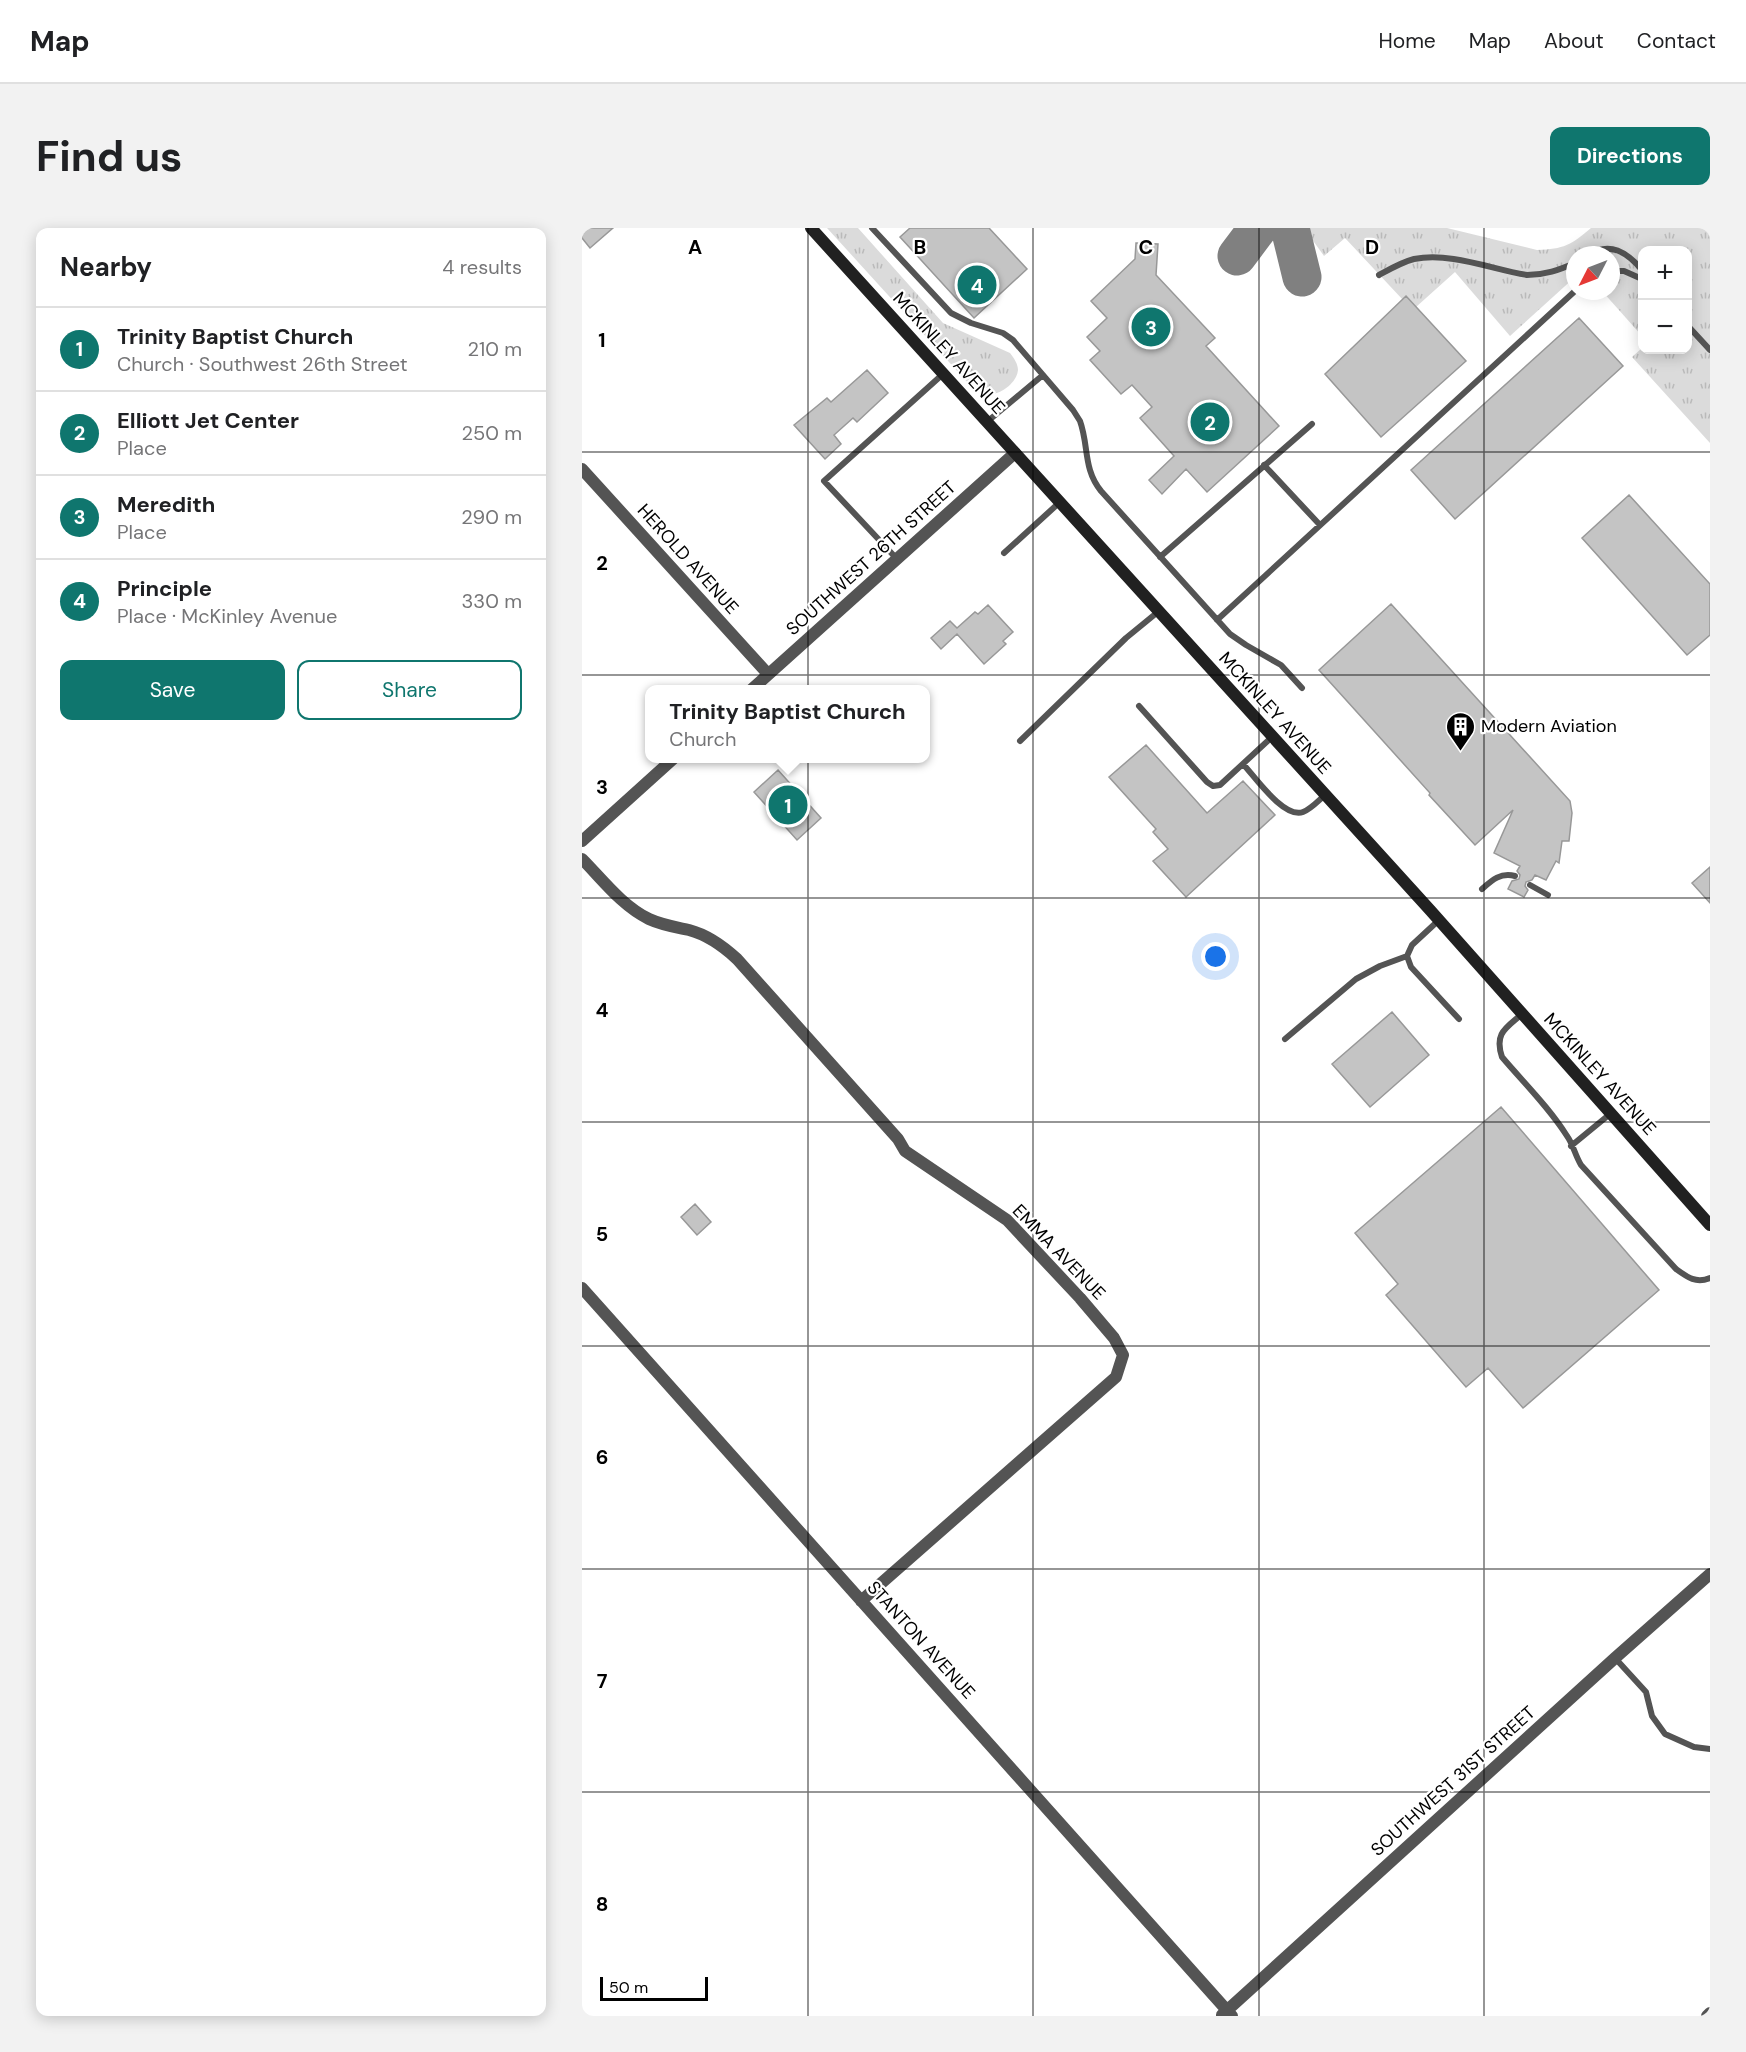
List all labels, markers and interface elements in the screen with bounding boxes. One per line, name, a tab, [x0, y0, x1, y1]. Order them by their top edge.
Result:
text: Map	[30, 23, 90, 60]
text: Home	[1378, 27, 1436, 55]
text: Map	[1469, 27, 1511, 55]
text: About	[1544, 27, 1604, 55]
text: Contact	[1637, 27, 1716, 55]
button: Directions	[1550, 127, 1710, 185]
text: Find us	[36, 129, 182, 184]
text: A	[688, 234, 702, 260]
text: B	[914, 234, 926, 260]
text: C	[1139, 234, 1153, 260]
text: D	[1365, 234, 1379, 260]
north arrow	[1566, 246, 1620, 300]
map controls	[1638, 246, 1692, 354]
button: +	[1638, 246, 1692, 300]
text: Nearby	[60, 250, 152, 284]
text: 4 results	[442, 254, 522, 280]
pin: 4	[958, 262, 996, 308]
street label: MCKINLEY AVENUE	[888, 287, 1010, 419]
button: −	[1638, 300, 1692, 354]
pin: 3	[1132, 304, 1170, 350]
text: Trinity Baptist Church	[117, 322, 353, 351]
text: 1	[598, 327, 606, 353]
text: 1	[76, 336, 83, 362]
text: 210 m	[467, 336, 522, 362]
text: Church · Southwest 26th Street	[117, 351, 408, 377]
pin: 2	[1190, 400, 1230, 444]
text: Elliott Jet Center	[117, 406, 299, 435]
text: 2	[74, 420, 85, 446]
text: 250 m	[461, 420, 522, 446]
text: Place	[117, 435, 167, 461]
street label: SOUTHWEST 26TH STREET	[781, 475, 961, 641]
text: Meredith	[117, 490, 215, 519]
street label: HEROLD AVENUE	[632, 499, 744, 619]
text: 3	[73, 504, 86, 530]
text: 290 m	[461, 504, 522, 530]
text: Place	[117, 519, 167, 545]
text: 2	[596, 550, 608, 576]
text: Principle	[117, 574, 212, 603]
text: 4	[73, 588, 86, 614]
text: 330 m	[462, 588, 522, 614]
text: Place · McKinley Avenue	[117, 603, 337, 629]
street label: MCKINLEY AVENUE	[1214, 647, 1336, 779]
button: Save	[60, 660, 285, 720]
button: Share	[297, 660, 522, 720]
popup	[645, 685, 930, 763]
text: Trinity Baptist Church	[669, 697, 906, 726]
building icon: Modern Aviation	[1444, 710, 1476, 752]
place label: Modern Aviation	[1481, 714, 1617, 738]
text: Church	[669, 726, 737, 752]
text: 3	[596, 774, 608, 800]
pin: 1	[768, 782, 808, 828]
your location	[1201, 942, 1230, 971]
text: 4	[596, 997, 609, 1023]
street label: MCKINLEY AVENUE	[1539, 1008, 1661, 1140]
street label: EMMA AVENUE	[1007, 1199, 1111, 1305]
text: 5	[596, 1221, 608, 1247]
text: 6	[596, 1444, 608, 1470]
street label: STANTON AVENUE	[862, 1576, 980, 1704]
text: 7	[597, 1668, 608, 1694]
street label: SOUTHWEST 31ST STREET	[1366, 1701, 1540, 1861]
text: 8	[596, 1891, 608, 1917]
scale bar	[600, 1974, 708, 2002]
text: 50 m	[609, 1977, 648, 1998]

